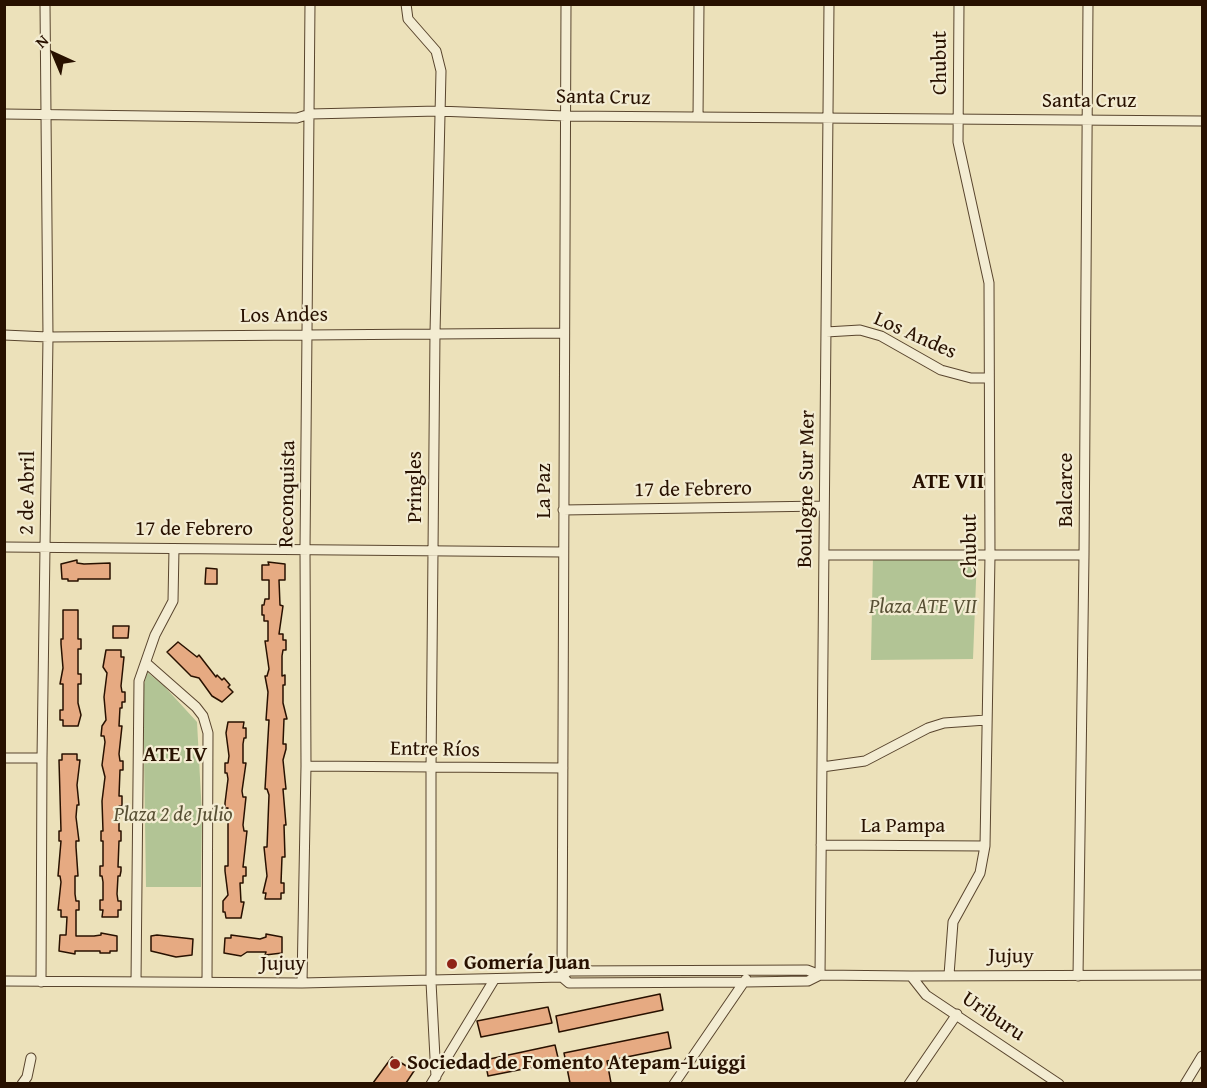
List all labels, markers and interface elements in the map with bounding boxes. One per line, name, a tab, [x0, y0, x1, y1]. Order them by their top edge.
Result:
north arrow	[24, 24, 84, 84]
text: N	[29, 29, 54, 53]
street label: Chubut	[928, 31, 954, 95]
street label: Santa Cruz	[556, 85, 650, 111]
street label: Santa Cruz	[1042, 89, 1136, 115]
street label: Los Andes	[240, 303, 328, 329]
street label: Los Andes	[870, 307, 960, 365]
street label: Boulogne Sur Mer	[793, 410, 821, 568]
street label: Reconquista	[274, 440, 302, 548]
street label: 2 de Abril	[15, 451, 41, 535]
street label: Pringles	[403, 451, 429, 523]
street label: Balcarce	[1054, 453, 1080, 527]
street label: La Paz	[532, 463, 558, 519]
district label: ATE VII	[912, 469, 984, 495]
street label: 17 de Febrero	[634, 476, 752, 504]
street label: Chubut	[958, 514, 984, 578]
street label: 17 de Febrero	[135, 517, 253, 543]
park label: Plaza ATE VII	[869, 595, 977, 621]
street label: Entre Ríos	[390, 737, 480, 763]
district label: ATE IV	[143, 742, 207, 768]
park label: Plaza 2 de Julio	[113, 803, 233, 829]
street label: La Pampa	[861, 814, 945, 840]
street label: Jujuy	[988, 944, 1034, 970]
place label: Gomería Juan	[464, 951, 590, 977]
street label: Jujuy	[260, 952, 306, 978]
marker: Gomería Juan	[445, 957, 459, 971]
street label: Uriburu	[957, 987, 1029, 1047]
place label: Sociedad de Fomento Atepam-Luiggi	[407, 1051, 746, 1077]
marker: Sociedad de Fomento Atepam-Luiggi	[388, 1057, 402, 1071]

